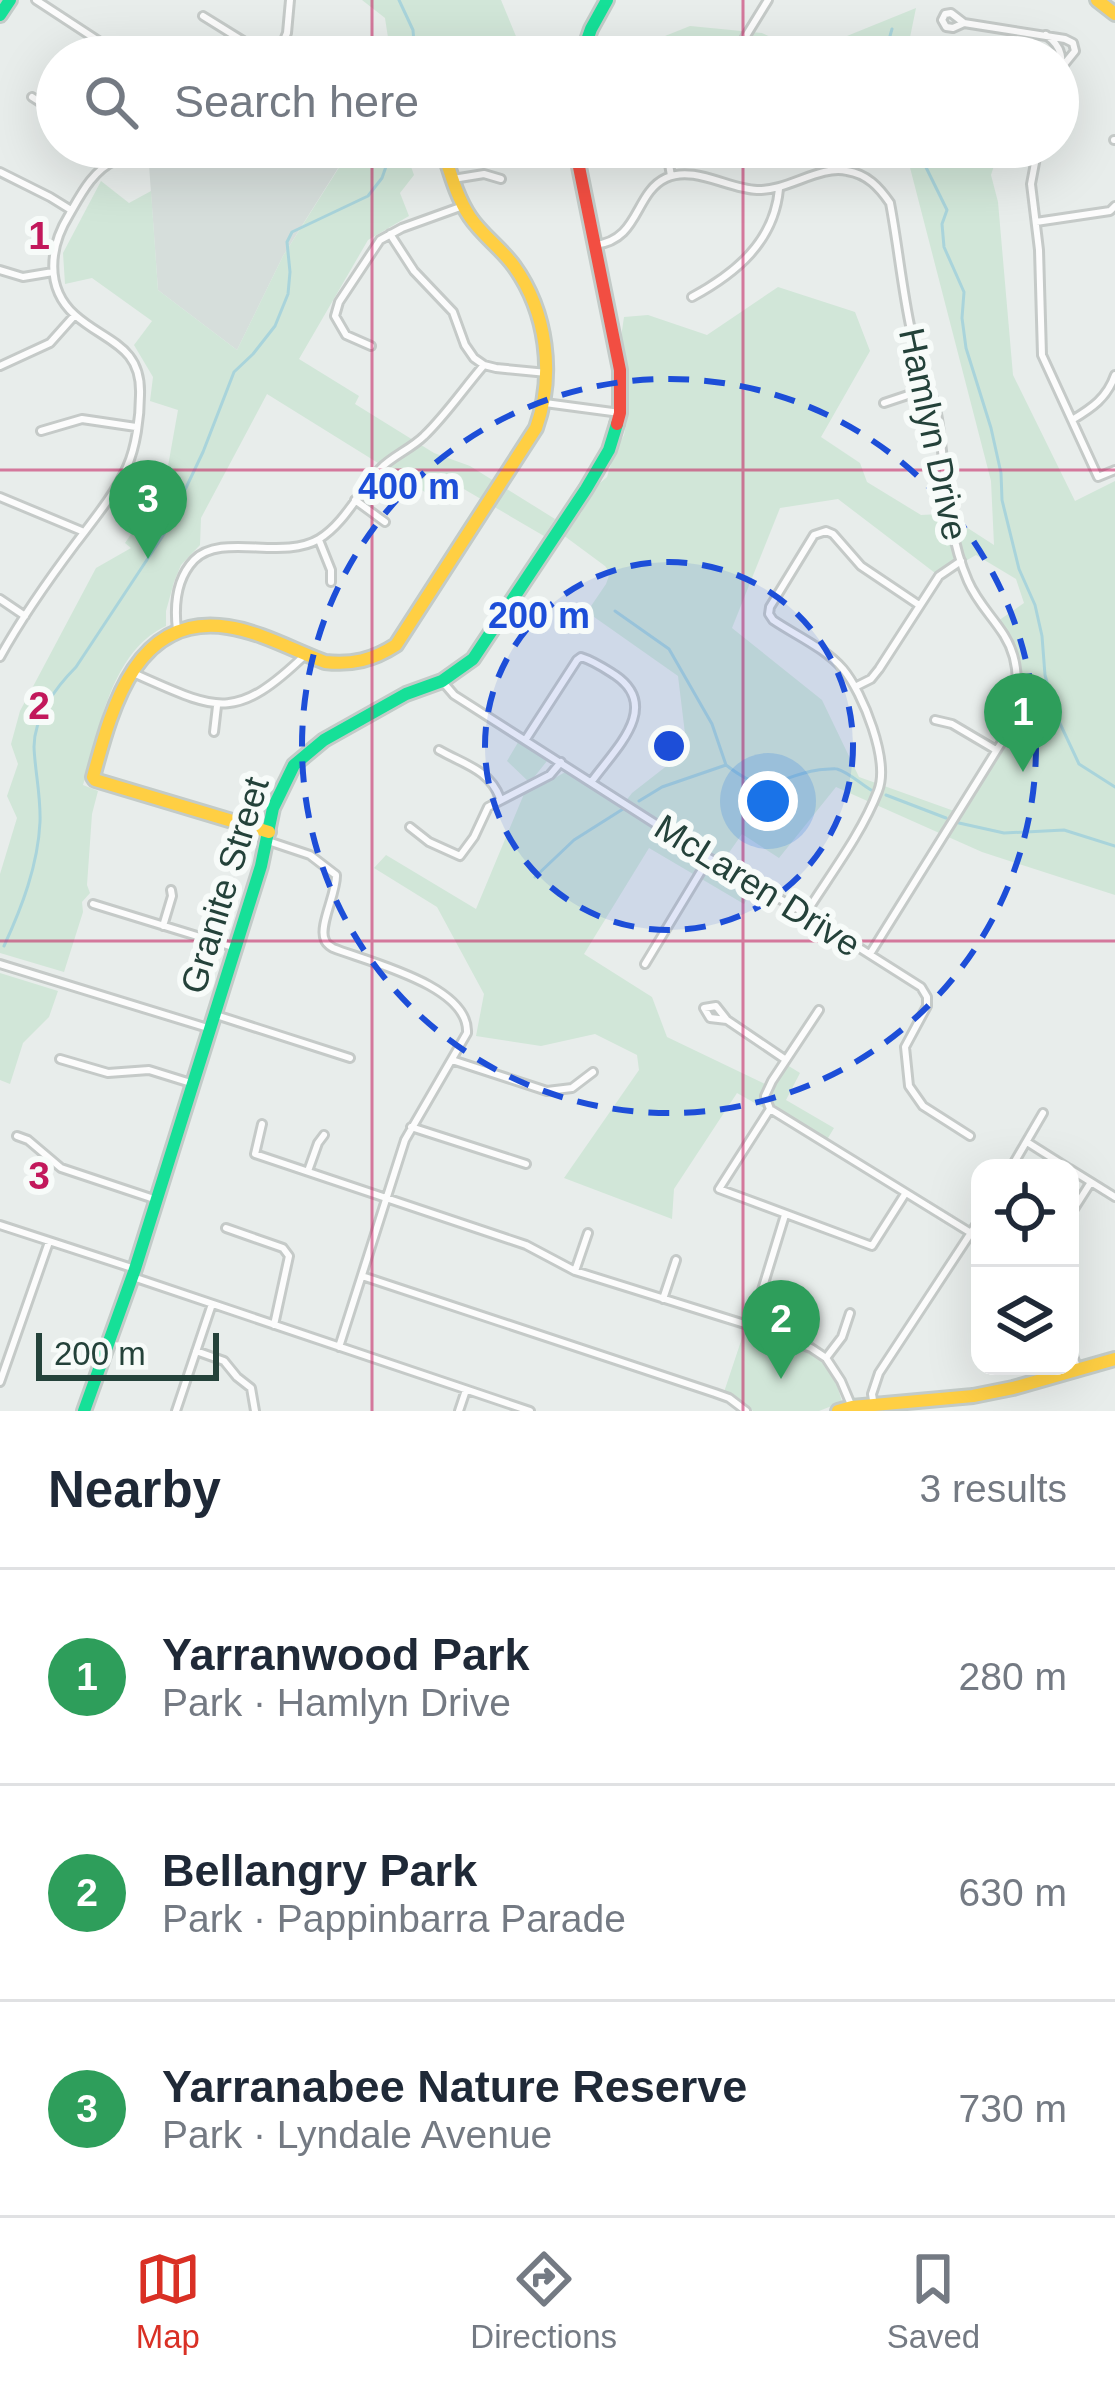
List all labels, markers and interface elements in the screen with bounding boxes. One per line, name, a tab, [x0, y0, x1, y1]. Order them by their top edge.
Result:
search box	[36, 36, 1079, 168]
icon: search	[78, 69, 144, 135]
text: Search here	[174, 76, 419, 127]
text: 1	[28, 214, 50, 257]
street label: Hamlyn Drive	[891, 324, 976, 544]
pin: 3	[109, 460, 187, 559]
text: 400 m	[358, 466, 460, 507]
text: 200 m	[488, 595, 590, 636]
pin: 1	[984, 673, 1062, 772]
text: 2	[28, 684, 50, 727]
centre of rings	[648, 725, 690, 767]
your location	[738, 771, 798, 831]
street label: Granite Street	[172, 772, 277, 998]
street label: McLaren Drive	[648, 806, 868, 965]
text: 3	[28, 1154, 50, 1197]
map controls	[971, 1159, 1079, 1375]
button: locate	[971, 1159, 1079, 1267]
button: layers	[971, 1267, 1079, 1375]
pin: 2	[742, 1280, 820, 1379]
scale bar	[36, 1327, 219, 1380]
text: 200 m	[54, 1335, 146, 1372]
text: Nearby	[48, 1461, 221, 1518]
text: 3 results	[920, 1467, 1067, 1510]
text: Yarranwood Park	[162, 1629, 530, 1680]
text: 1	[76, 1655, 98, 1698]
text: 280 m	[959, 1655, 1067, 1698]
text: Park · Hamlyn Drive	[162, 1681, 511, 1724]
text: Bellangry Park	[162, 1845, 477, 1896]
text: 2	[76, 1871, 98, 1914]
text: 630 m	[959, 1871, 1067, 1914]
text: Park · Pappinbarra Parade	[162, 1897, 626, 1940]
text: Yarranabee Nature Reserve	[162, 2061, 747, 2112]
text: 3	[76, 2087, 98, 2130]
text: 730 m	[959, 2087, 1067, 2130]
text: Park · Lyndale Avenue	[162, 2113, 552, 2156]
tab: Map	[135, 2246, 201, 2356]
tab: Directions	[470, 2246, 617, 2356]
tab: Saved	[887, 2246, 980, 2356]

